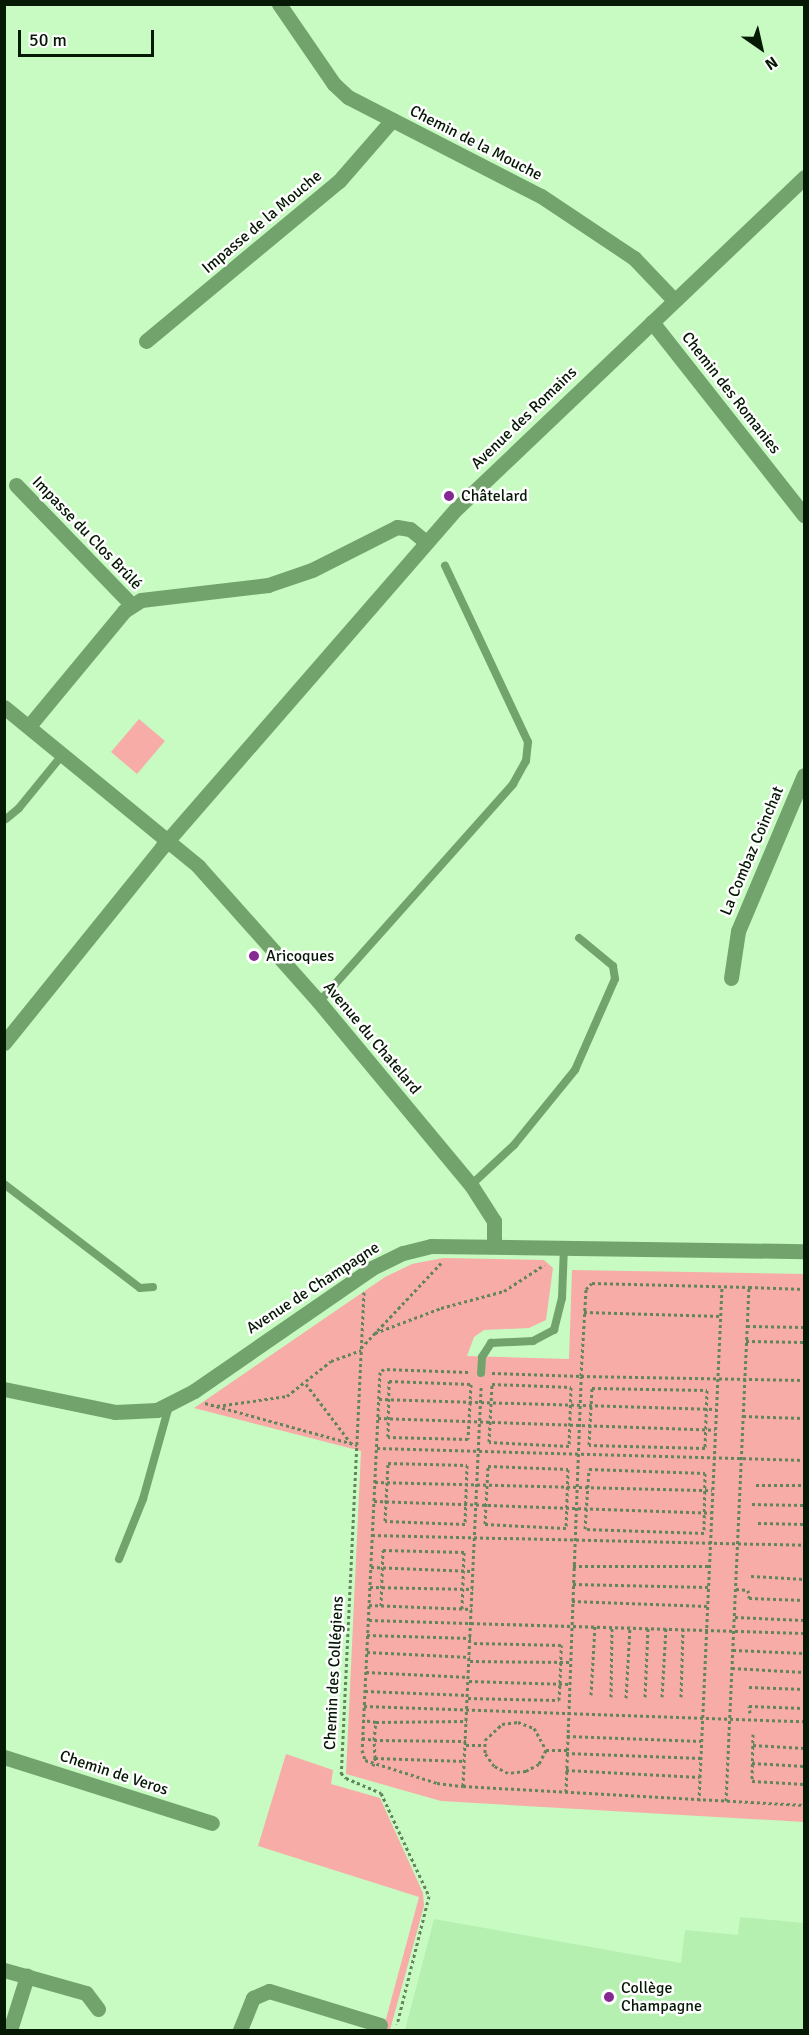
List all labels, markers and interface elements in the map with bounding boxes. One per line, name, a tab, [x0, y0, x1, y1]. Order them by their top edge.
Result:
scale bar	[21, 18, 158, 56]
north arrow	[731, 18, 791, 78]
text: 50 m	[29, 29, 67, 51]
text: N	[761, 52, 781, 74]
street label: Chemin de la Mouche	[406, 101, 546, 185]
street label: Impasse de la Mouche	[198, 166, 326, 278]
street label: Chemin des Romanies	[677, 328, 785, 458]
street label: Avenue des Romains	[467, 363, 581, 473]
street label: Impasse du Clos Brûlé	[28, 472, 146, 594]
place label: Châtelard	[461, 486, 528, 506]
marker: Châtelard	[442, 489, 456, 503]
street label: La Combaz Coinchat	[716, 784, 788, 918]
place label: Aricoques	[266, 946, 334, 966]
marker: Aricoques	[247, 949, 261, 963]
street label: Avenue du Chatelard	[319, 978, 425, 1098]
street label: Avenue de Champagne	[243, 1238, 383, 1338]
street label: Chemin des Collégiens	[320, 1596, 348, 1750]
street label: Chemin de Veros	[57, 1746, 171, 1800]
place label: Collège Champagne	[621, 1978, 702, 2016]
marker: Collège Champagne	[602, 1990, 616, 2004]

